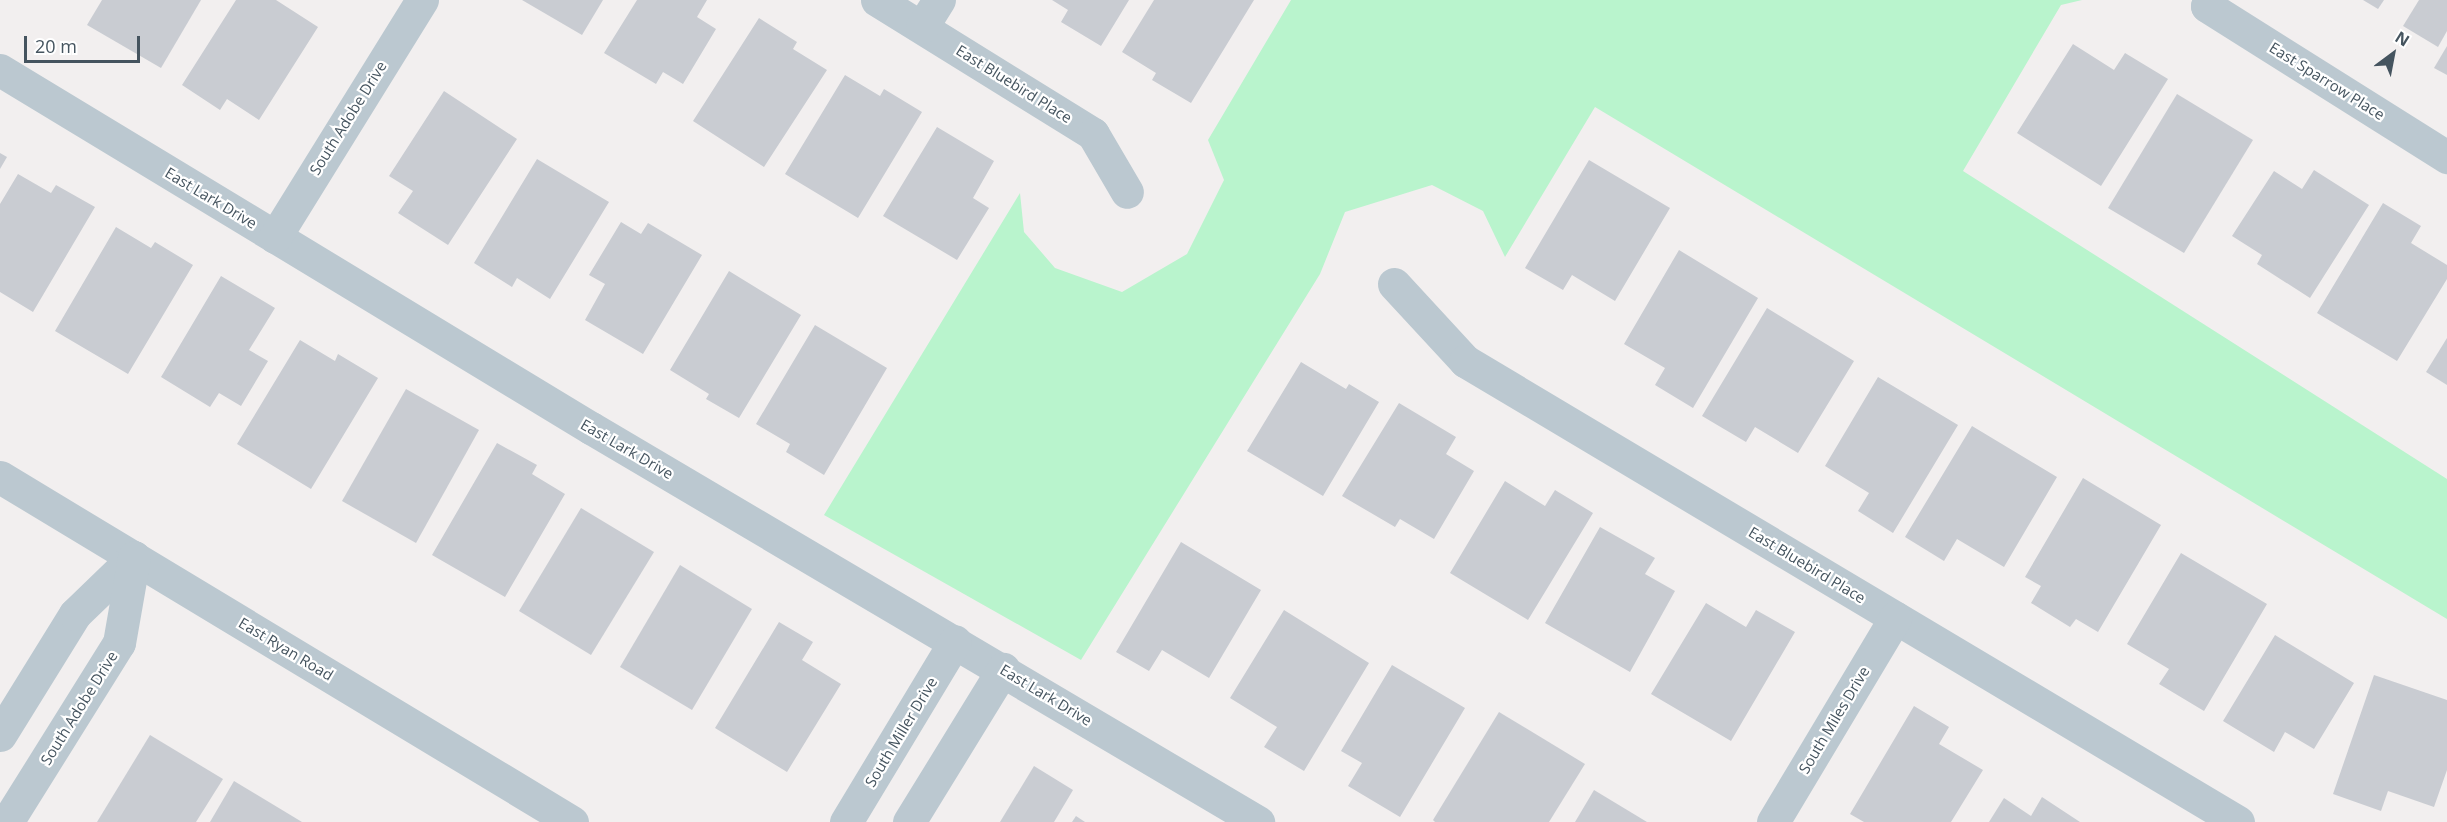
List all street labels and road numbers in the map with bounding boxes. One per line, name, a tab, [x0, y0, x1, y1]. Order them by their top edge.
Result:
street label: East Sparrow Place	[2266, 38, 2388, 124]
street label: East Bluebird Place	[953, 41, 1075, 127]
street label: South Adobe Drive	[306, 58, 390, 178]
street label: East Lark Drive	[162, 164, 260, 232]
street label: East Lark Drive	[578, 415, 676, 483]
street label: East Bluebird Place	[1745, 523, 1869, 607]
street label: East Ryan Road	[235, 614, 337, 684]
street label: South Adobe Drive	[37, 648, 121, 768]
street label: East Lark Drive	[997, 661, 1095, 729]
street label: South Miles Drive	[1795, 663, 1873, 777]
street label: South Miller Drive	[861, 674, 941, 790]

